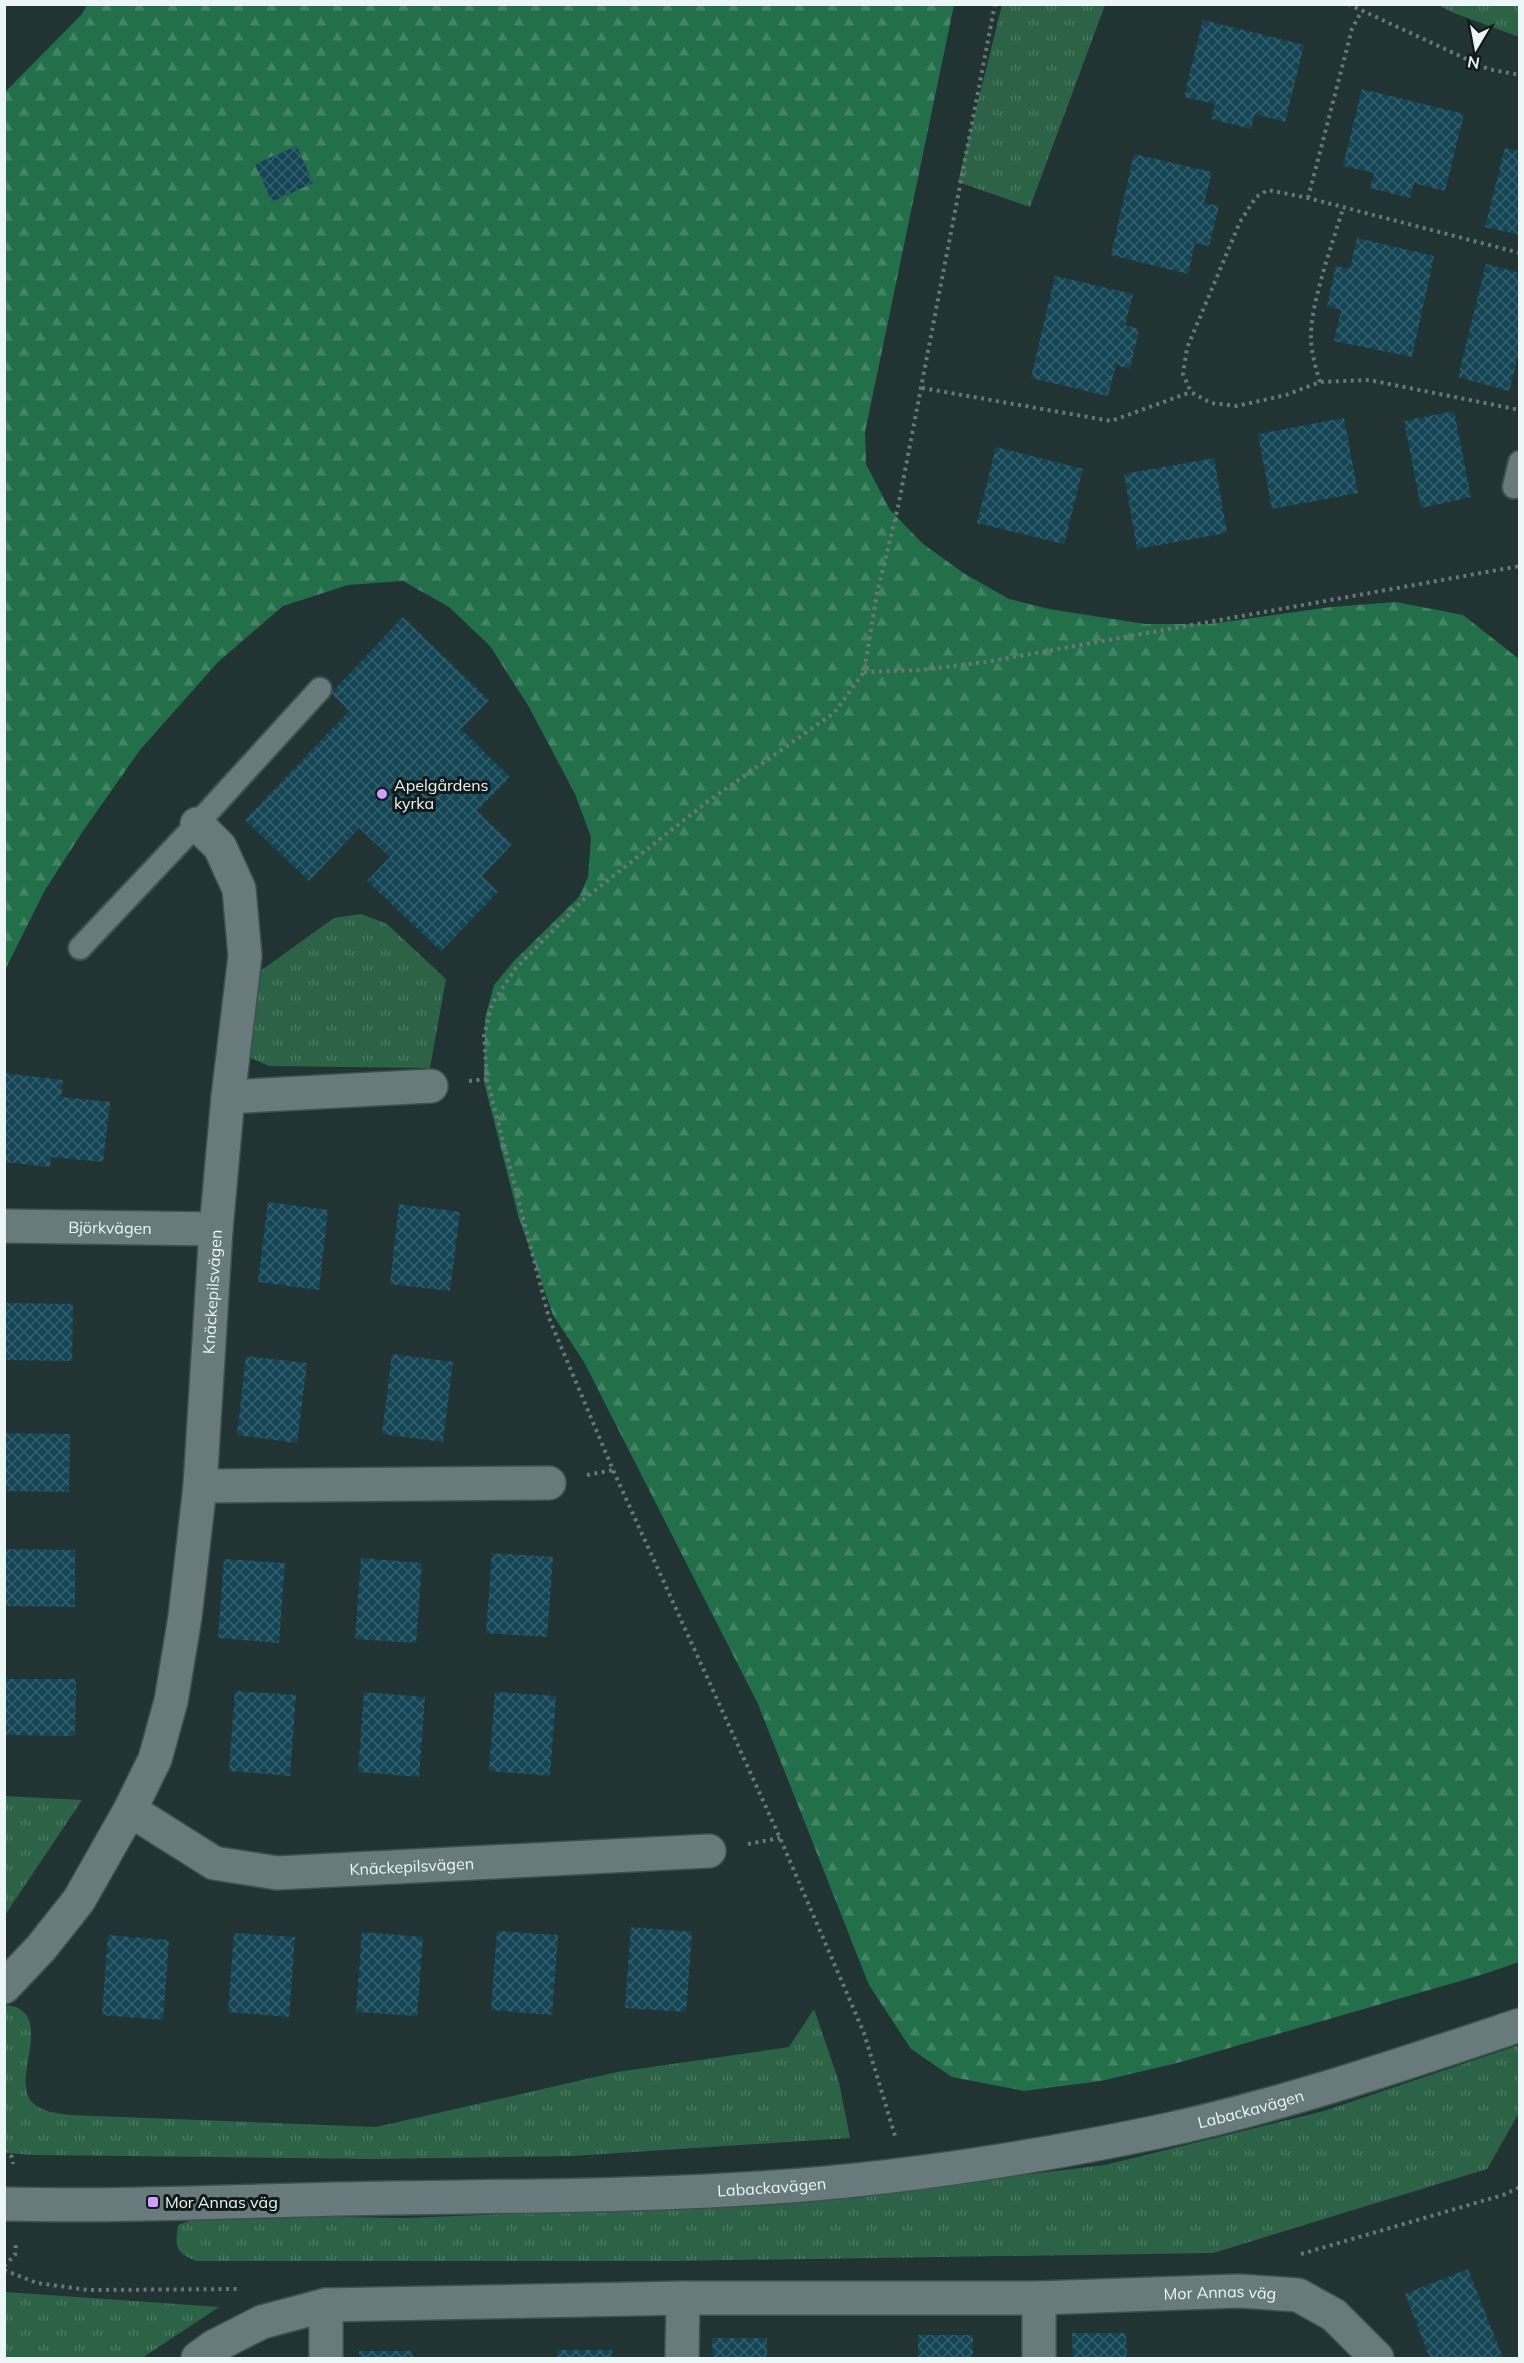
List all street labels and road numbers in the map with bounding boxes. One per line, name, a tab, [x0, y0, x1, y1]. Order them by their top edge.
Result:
street label: Björkvägen	[68, 1217, 152, 1238]
street label: Knäckepilsvägen	[198, 1229, 226, 1355]
street label: Knäckepilsvägen	[349, 1853, 475, 1879]
street label: Labackavägen	[1196, 2085, 1306, 2133]
street label: Labackavägen	[717, 2173, 827, 2200]
street label: Mor Annas väg	[1163, 2281, 1277, 2304]

